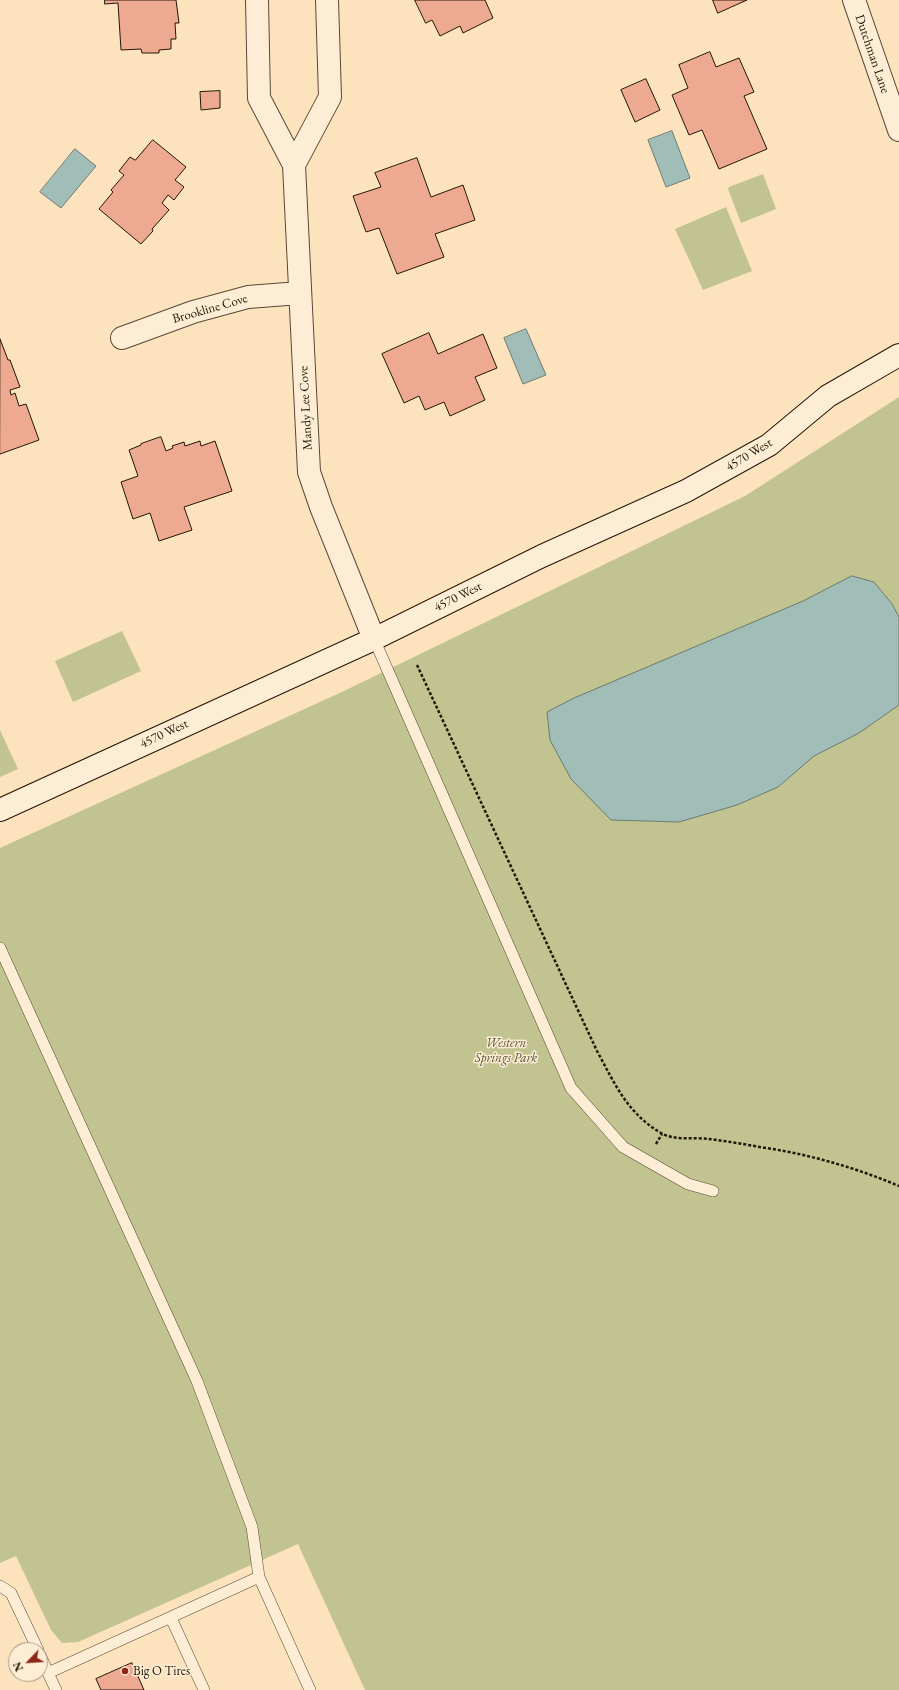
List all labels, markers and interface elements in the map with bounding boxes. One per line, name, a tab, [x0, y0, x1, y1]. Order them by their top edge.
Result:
street label: Dutchman Lane	[851, 13, 893, 95]
street label: Brookline Cove	[171, 291, 249, 327]
street label: Mandy Lee Cove	[296, 365, 316, 451]
street label: 4570 West	[723, 435, 775, 475]
street label: 4570 West	[431, 579, 485, 615]
street label: 4570 West	[137, 716, 191, 752]
park label: Western Springs Park	[475, 1035, 537, 1066]
north arrow	[8, 1642, 48, 1682]
text: N	[10, 1660, 26, 1674]
place label: Big O Tires	[133, 1663, 190, 1679]
marker: Big O Tires	[120, 1666, 130, 1676]

